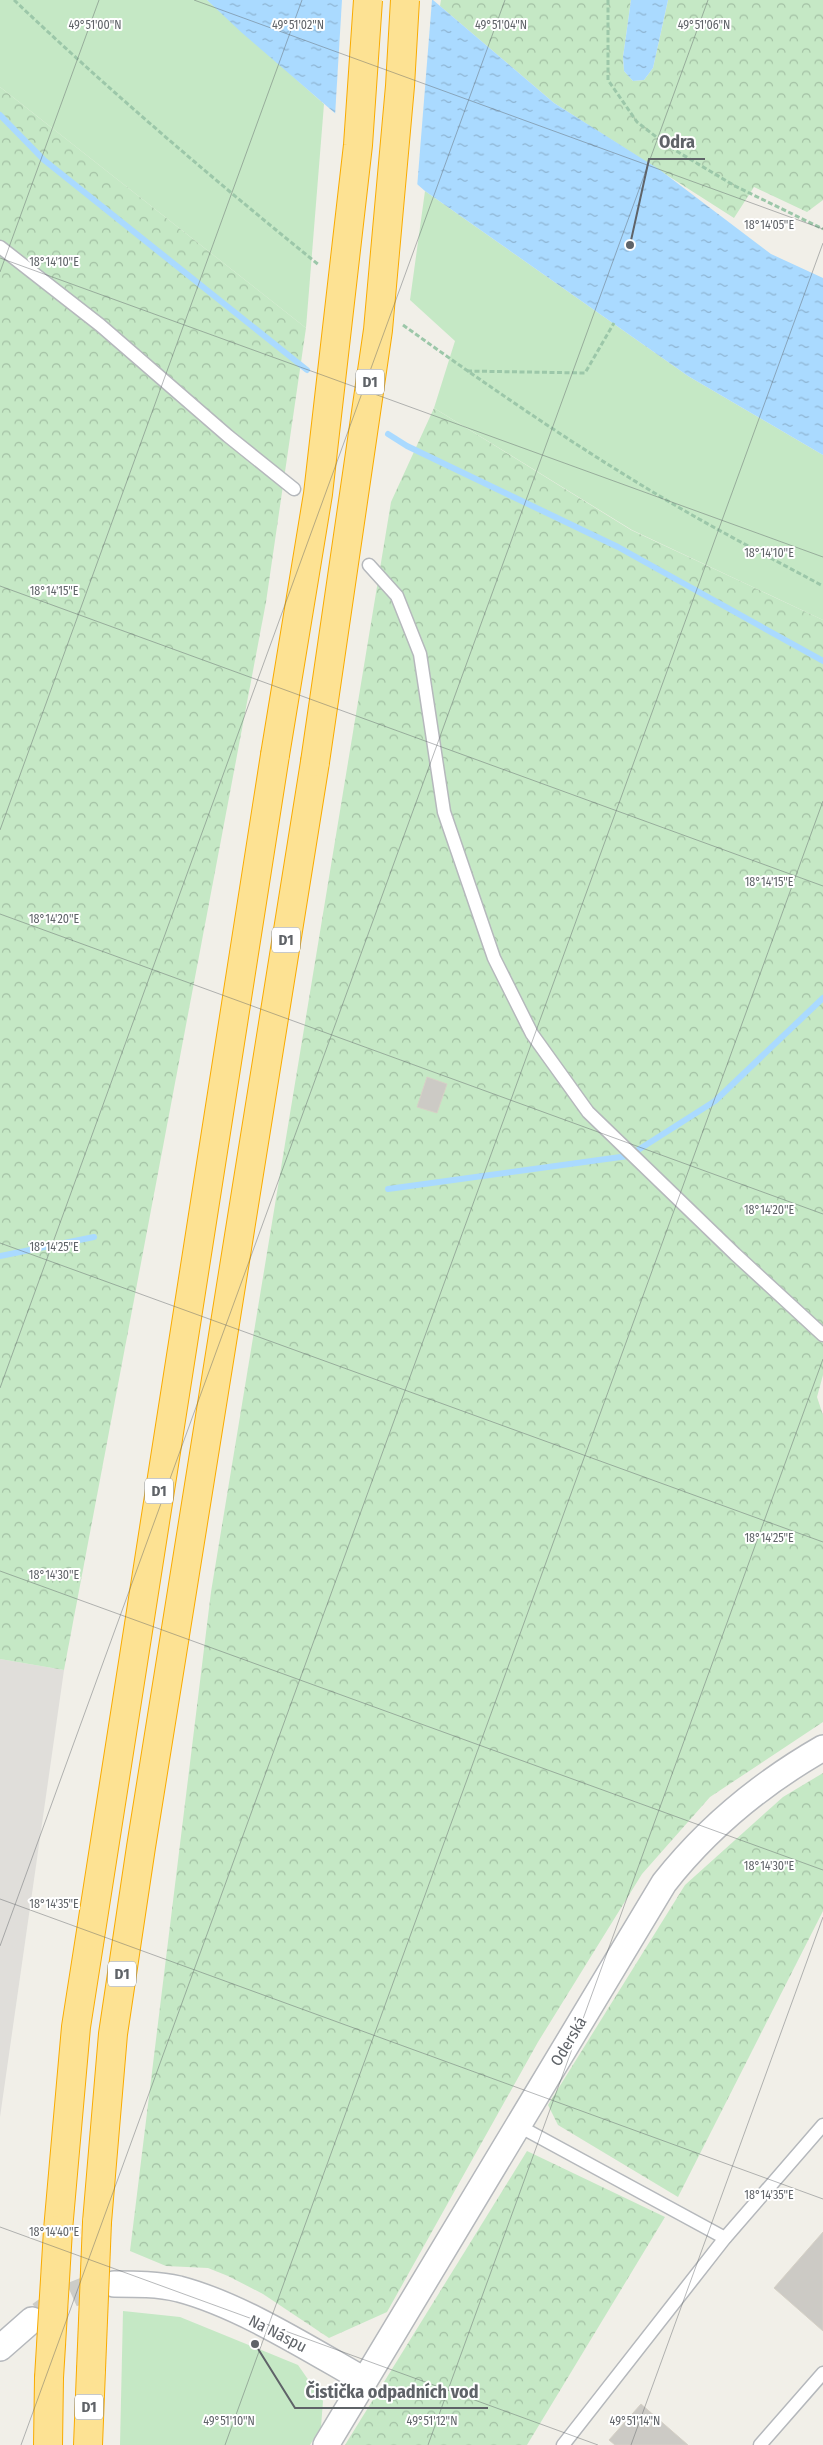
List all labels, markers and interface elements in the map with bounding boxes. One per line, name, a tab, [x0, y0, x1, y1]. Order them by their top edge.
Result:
text: 49°51'00"N	[68, 18, 122, 32]
text: 49°51'02"N	[272, 18, 324, 32]
text: 49°51'04"N	[475, 18, 527, 32]
text: 49°51'06"N	[678, 18, 730, 32]
callout: Odra	[649, 126, 705, 159]
text: Odra	[659, 131, 695, 153]
text: 18°14'05"E	[744, 218, 794, 232]
text: 18°14'10"E	[29, 255, 79, 269]
road number: D1	[356, 370, 384, 394]
text: 18°14'10"E	[744, 546, 794, 560]
text: 18°14'15"E	[30, 584, 79, 598]
text: 18°14'15"E	[745, 875, 794, 889]
text: 18°14'20"E	[29, 912, 79, 926]
road number: D1	[272, 928, 300, 952]
text: 18°14'20"E	[744, 1203, 794, 1217]
text: 18°14'25"E	[29, 1240, 79, 1254]
road number: D1	[145, 1478, 173, 1504]
text: 18°14'25"E	[744, 1531, 794, 1545]
text: 18°14'30"E	[29, 1568, 80, 1582]
text: 18°14'30"E	[744, 1859, 795, 1873]
text: 18°14'35"E	[29, 1897, 79, 1911]
road number: D1	[108, 1962, 136, 1986]
street label: Oderská	[546, 2013, 591, 2069]
text: 18°14'35"E	[744, 2188, 794, 2202]
text: 18°14'40"E	[29, 2225, 79, 2239]
street label: Na Náspu	[246, 2311, 310, 2356]
callout: Čistička odpadních vod	[295, 2375, 488, 2408]
text: Čistička odpadních vod	[305, 2380, 479, 2403]
road number: D1	[75, 2394, 103, 2420]
text: 49°51'10"N	[203, 2414, 255, 2428]
text: 49°51'12"N	[407, 2414, 457, 2428]
text: 49°51'14"N	[610, 2414, 660, 2428]

